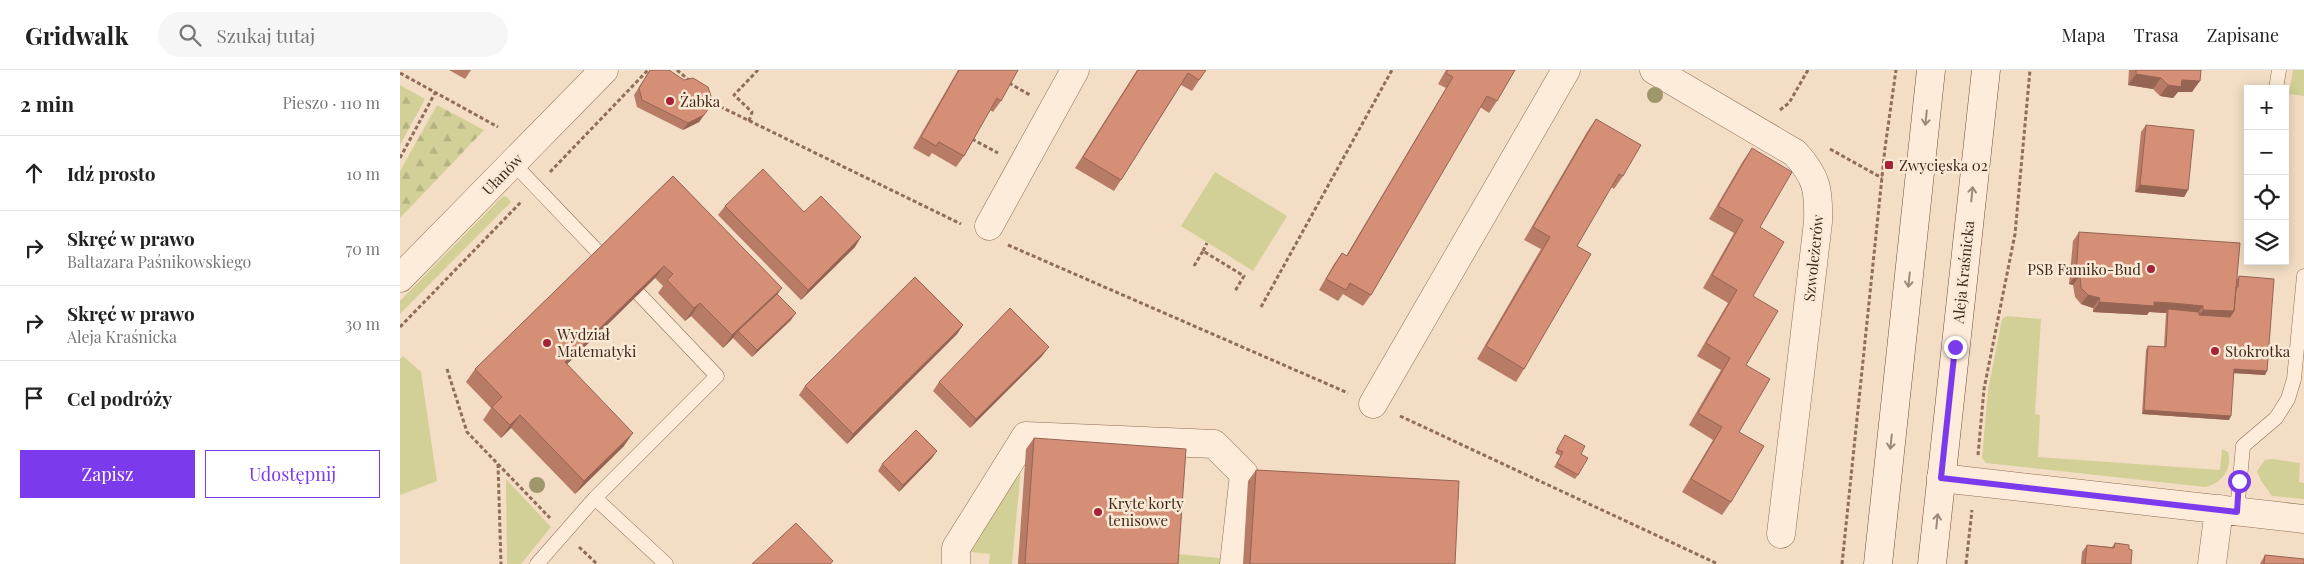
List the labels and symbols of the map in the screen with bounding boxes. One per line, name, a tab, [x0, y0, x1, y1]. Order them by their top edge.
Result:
place label: Żabka	[680, 91, 721, 111]
marker: Żabka	[664, 95, 676, 107]
one-way arrow	[1921, 110, 1931, 126]
street label: Ułanów	[477, 149, 527, 199]
place label: Zwycięska 02	[1899, 155, 1988, 175]
marker: Zwycięska 02	[1883, 159, 1895, 171]
one-way arrow	[1967, 187, 1977, 203]
street label: Szwoleżerów	[1798, 213, 1828, 302]
street label: Aleja Kraśnicka	[1948, 219, 1978, 325]
place label: PSB Famiko-Bud	[2027, 259, 2141, 279]
marker: PSB Famiko-Bud	[2145, 263, 2157, 275]
one-way arrow	[1904, 272, 1913, 288]
place label: Wydział Matematyki	[556, 324, 637, 361]
route end	[1944, 336, 1967, 359]
marker: Wydział Matematyki	[541, 337, 553, 349]
place label: Stokrotka	[2225, 341, 2291, 361]
marker: Stokrotka	[2209, 345, 2221, 357]
one-way arrow	[1886, 433, 1896, 449]
route start	[2228, 470, 2251, 493]
place label: Kryte korty tenisowe	[1108, 493, 1184, 530]
marker: Kryte korty tenisowe	[1092, 506, 1104, 518]
one-way arrow	[1932, 513, 1942, 529]

